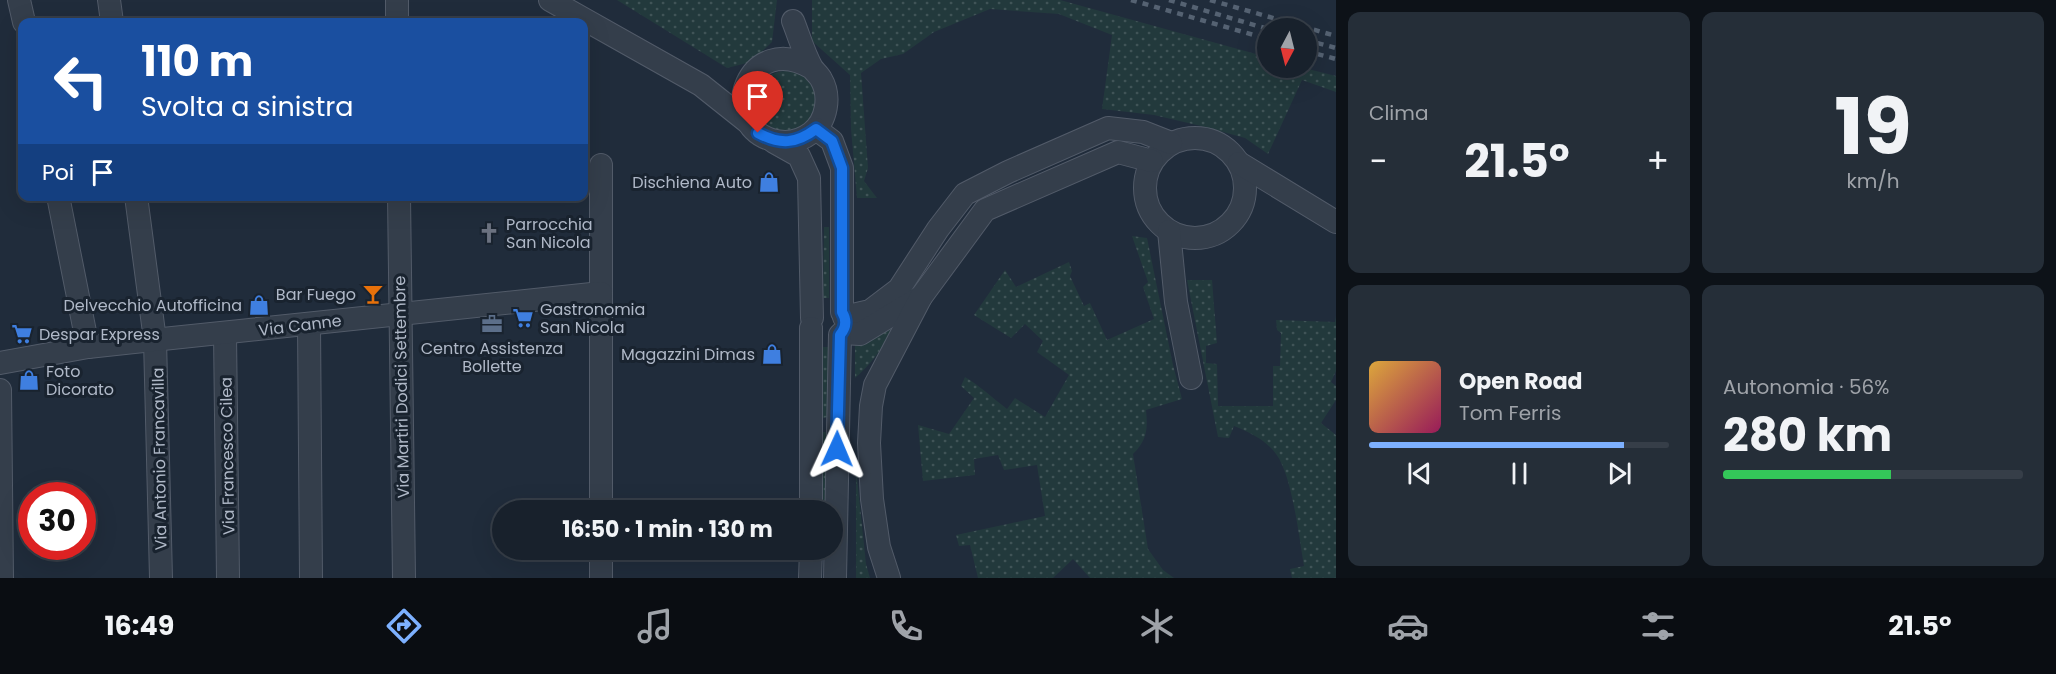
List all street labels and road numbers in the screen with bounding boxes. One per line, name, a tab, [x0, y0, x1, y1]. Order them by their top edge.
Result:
street label: Via Martiri Dodici Settembre	[388, 275, 415, 498]
street label: Via Canne	[257, 309, 343, 342]
street label: Via Antonio Francavilla	[146, 367, 173, 551]
street label: Via Francesco Cilea	[215, 377, 240, 535]

